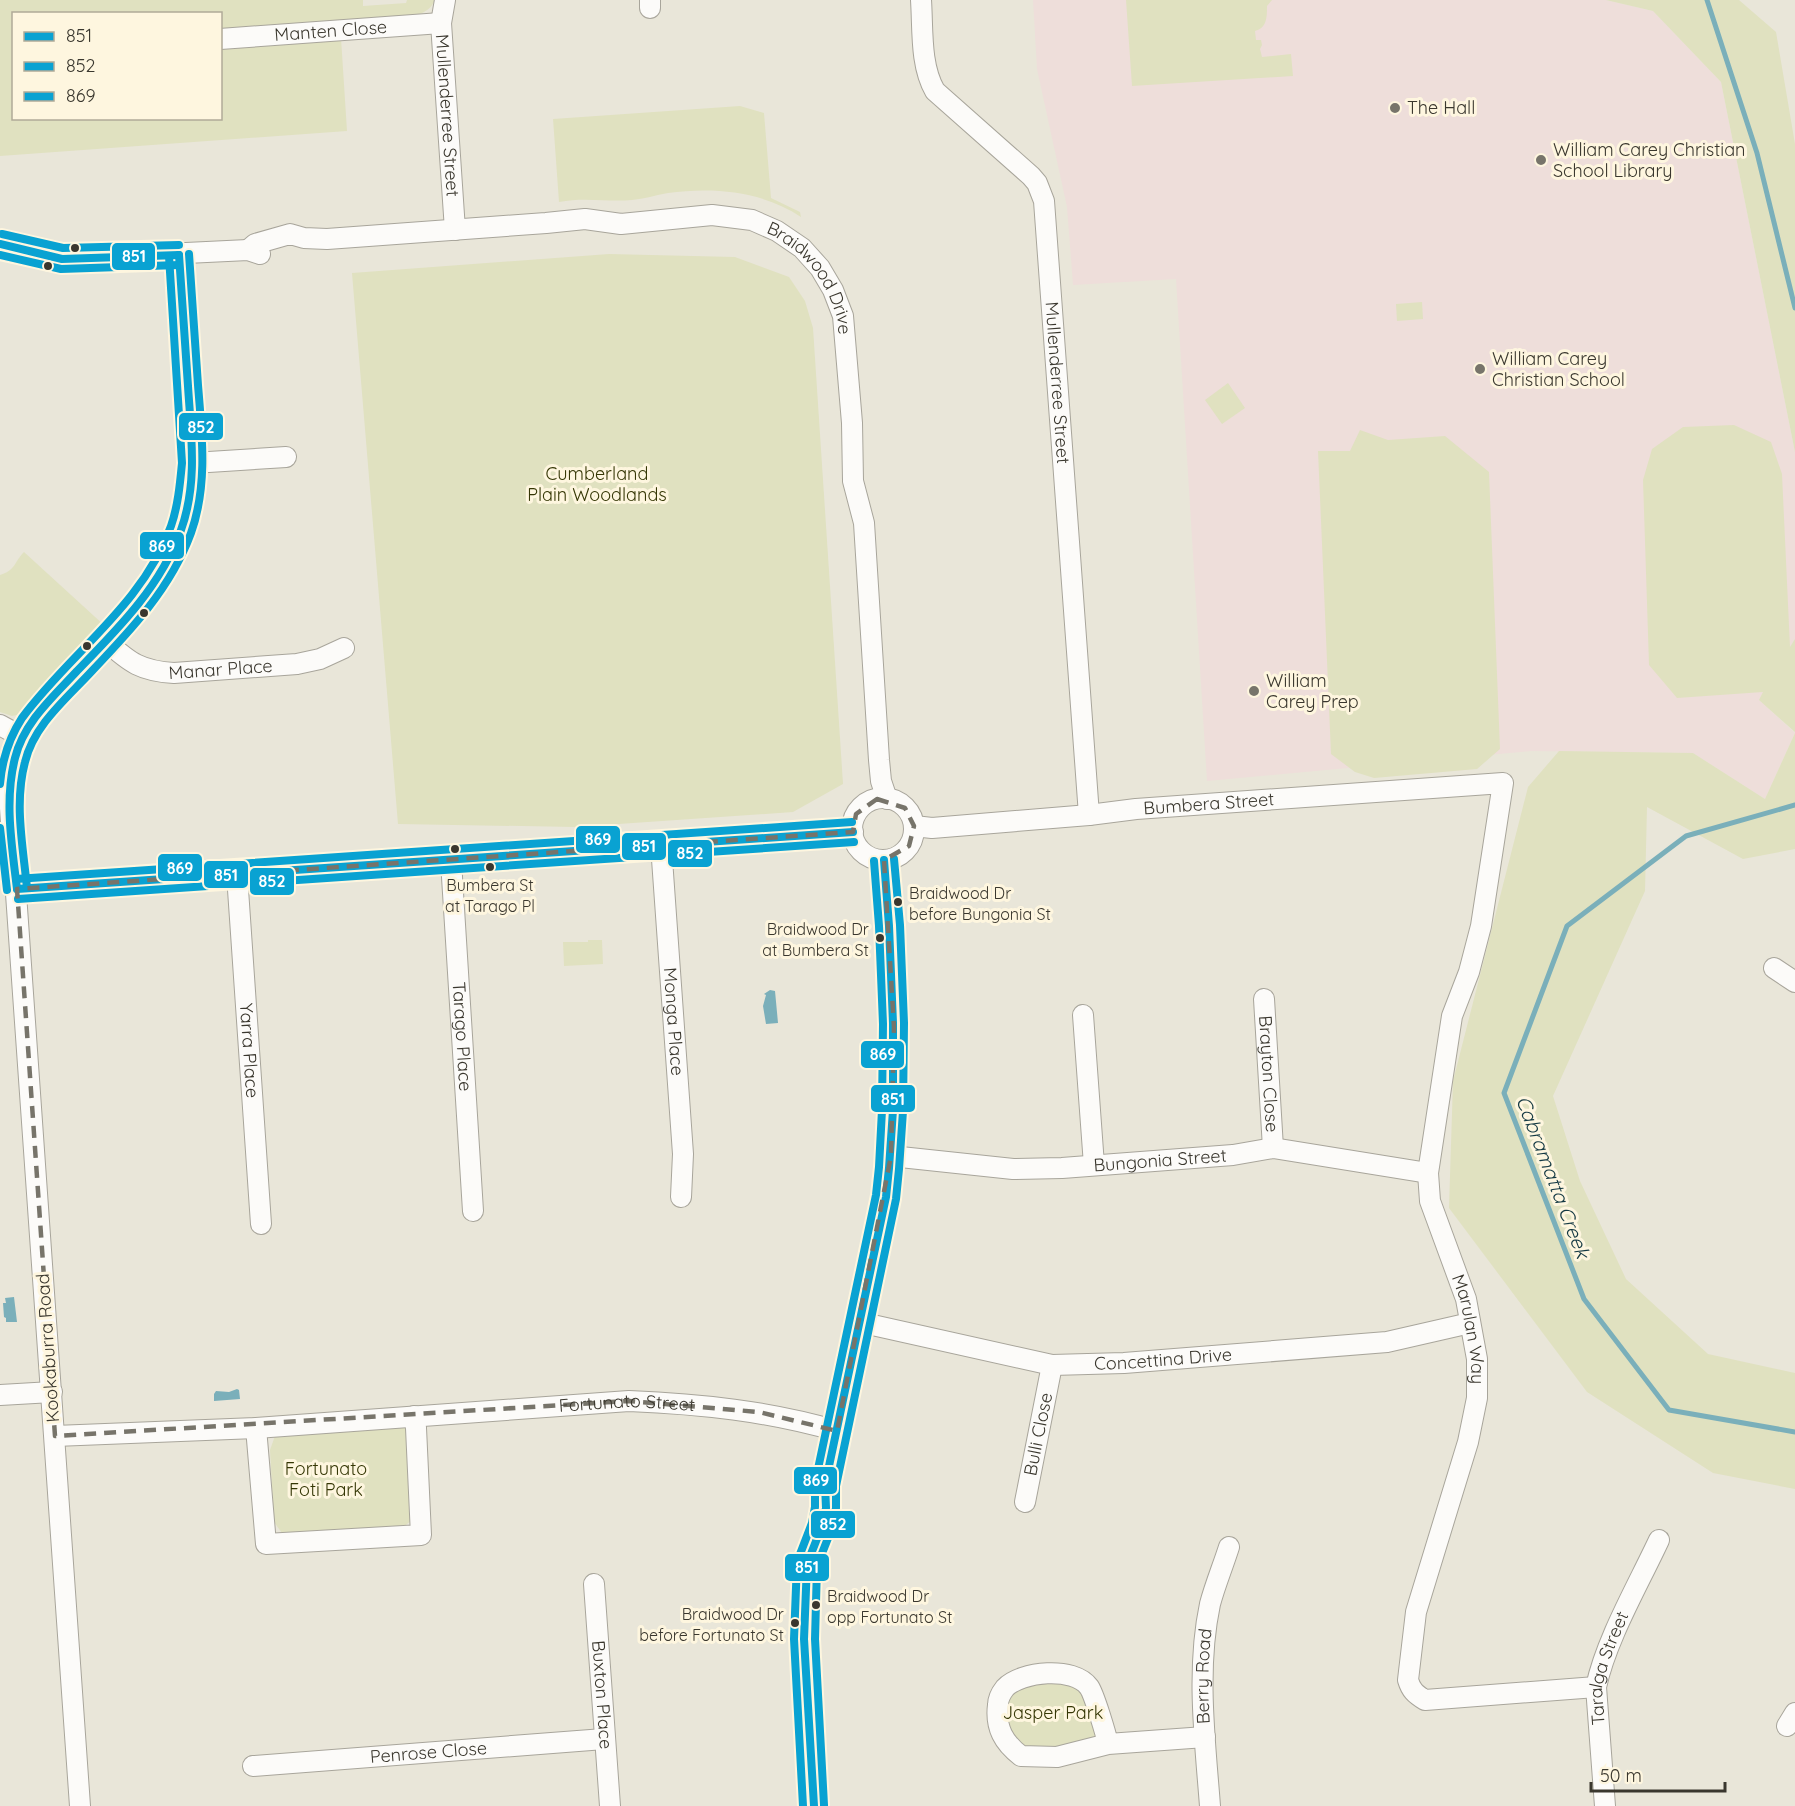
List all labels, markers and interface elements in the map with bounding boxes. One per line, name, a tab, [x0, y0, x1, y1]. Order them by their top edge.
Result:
legend	[12, 12, 222, 120]
street label: Manten Close	[274, 15, 388, 46]
text: 851	[66, 24, 92, 47]
street label: Mullenderree Street	[431, 33, 465, 197]
text: 852	[66, 54, 96, 77]
text: 869	[66, 84, 95, 107]
place label: The Hall	[1407, 96, 1475, 119]
marker: The Hall	[1388, 101, 1402, 115]
place label: William Carey Christian School Library	[1553, 138, 1746, 182]
marker: William Carey Christian School Library	[1534, 153, 1548, 167]
street label: Braidwood Drive	[764, 216, 856, 335]
unlabelled marker	[69, 242, 81, 254]
line badge: 851	[111, 242, 156, 271]
text: 851	[122, 246, 146, 266]
unlabelled marker	[42, 260, 54, 272]
street label: Mullenderree Street	[1040, 301, 1075, 465]
place label: William Carey Christian School	[1492, 347, 1625, 391]
marker: William Carey Christian School	[1473, 362, 1487, 376]
line badge: 852	[178, 412, 224, 441]
text: 852	[187, 417, 215, 437]
park label: Cumberland Plain Woodlands	[527, 462, 667, 506]
line badge: 869	[139, 531, 185, 560]
text: 869	[149, 536, 175, 556]
unlabelled marker	[138, 607, 150, 619]
unlabelled marker	[81, 640, 93, 652]
street label: Manar Place	[168, 654, 273, 684]
place label: William Carey Prep	[1266, 669, 1359, 713]
marker: William Carey Prep	[1247, 684, 1261, 698]
street label: Bumbera Street	[1142, 787, 1275, 819]
line badge: 869	[575, 825, 621, 854]
text: 869	[585, 829, 611, 849]
line badge: 851	[621, 832, 667, 861]
text: 851	[632, 836, 656, 856]
line badge: 852	[667, 839, 713, 868]
unlabelled marker	[449, 843, 461, 855]
text: 852	[676, 843, 704, 863]
line badge: 869	[157, 853, 203, 882]
text: 869	[167, 858, 193, 878]
line badge: 851	[203, 860, 249, 889]
marker: Bumbera St at Tarago Pl	[484, 861, 496, 873]
text: 851	[214, 865, 238, 885]
line badge: 852	[249, 867, 295, 896]
text: 852	[258, 871, 286, 891]
place label: Bumbera St at Tarago Pl	[445, 875, 535, 916]
place label: Braidwood Dr before Bungonia St	[909, 883, 1051, 924]
marker: Braidwood Dr before Bungonia St	[892, 896, 904, 908]
place label: Braidwood Dr at Bumbera St	[762, 919, 869, 960]
marker: Braidwood Dr at Bumbera St	[874, 932, 886, 944]
street label: Monga Place	[659, 967, 689, 1076]
street label: Tarago Place	[448, 981, 477, 1092]
street label: Yarra Place	[235, 1002, 264, 1099]
street label: Brayton Close	[1254, 1015, 1284, 1133]
line badge: 869	[860, 1040, 905, 1069]
text: 869	[870, 1044, 896, 1064]
line badge: 851	[870, 1084, 916, 1113]
text: 851	[881, 1089, 905, 1109]
water label: Cabramatta Creek	[1511, 1092, 1597, 1264]
street label: Bungonia Street	[1093, 1144, 1227, 1177]
street label: Marulan Way	[1447, 1271, 1490, 1384]
street label: Kookaburra Road	[31, 1273, 64, 1423]
street label: Concettina Drive	[1094, 1342, 1233, 1375]
street label: Fortunato Street	[558, 1389, 696, 1417]
street label: Bulli Close	[1018, 1391, 1057, 1478]
park label: Fortunato Foti Park	[285, 1457, 367, 1501]
line badge: 869	[793, 1466, 838, 1495]
text: 869	[803, 1470, 829, 1490]
line badge: 852	[810, 1510, 856, 1539]
text: 852	[819, 1514, 847, 1534]
line badge: 851	[784, 1553, 830, 1582]
text: 851	[795, 1557, 819, 1577]
place label: Braidwood Dr opp Fortunato St	[827, 1586, 952, 1627]
marker: Braidwood Dr opp Fortunato St	[810, 1599, 822, 1611]
place label: Braidwood Dr before Fortunato St	[639, 1604, 784, 1645]
street label: Taralga Street	[1584, 1607, 1633, 1726]
marker: Braidwood Dr before Fortunato St	[789, 1617, 801, 1629]
street label: Berry Road	[1191, 1627, 1217, 1725]
street label: Buxton Place	[587, 1639, 618, 1750]
park label: Jasper Park	[1003, 1701, 1103, 1724]
street label: Penrose Close	[369, 1736, 488, 1768]
scale bar	[1591, 1755, 1724, 1793]
text: 50 m	[1600, 1764, 1642, 1787]

